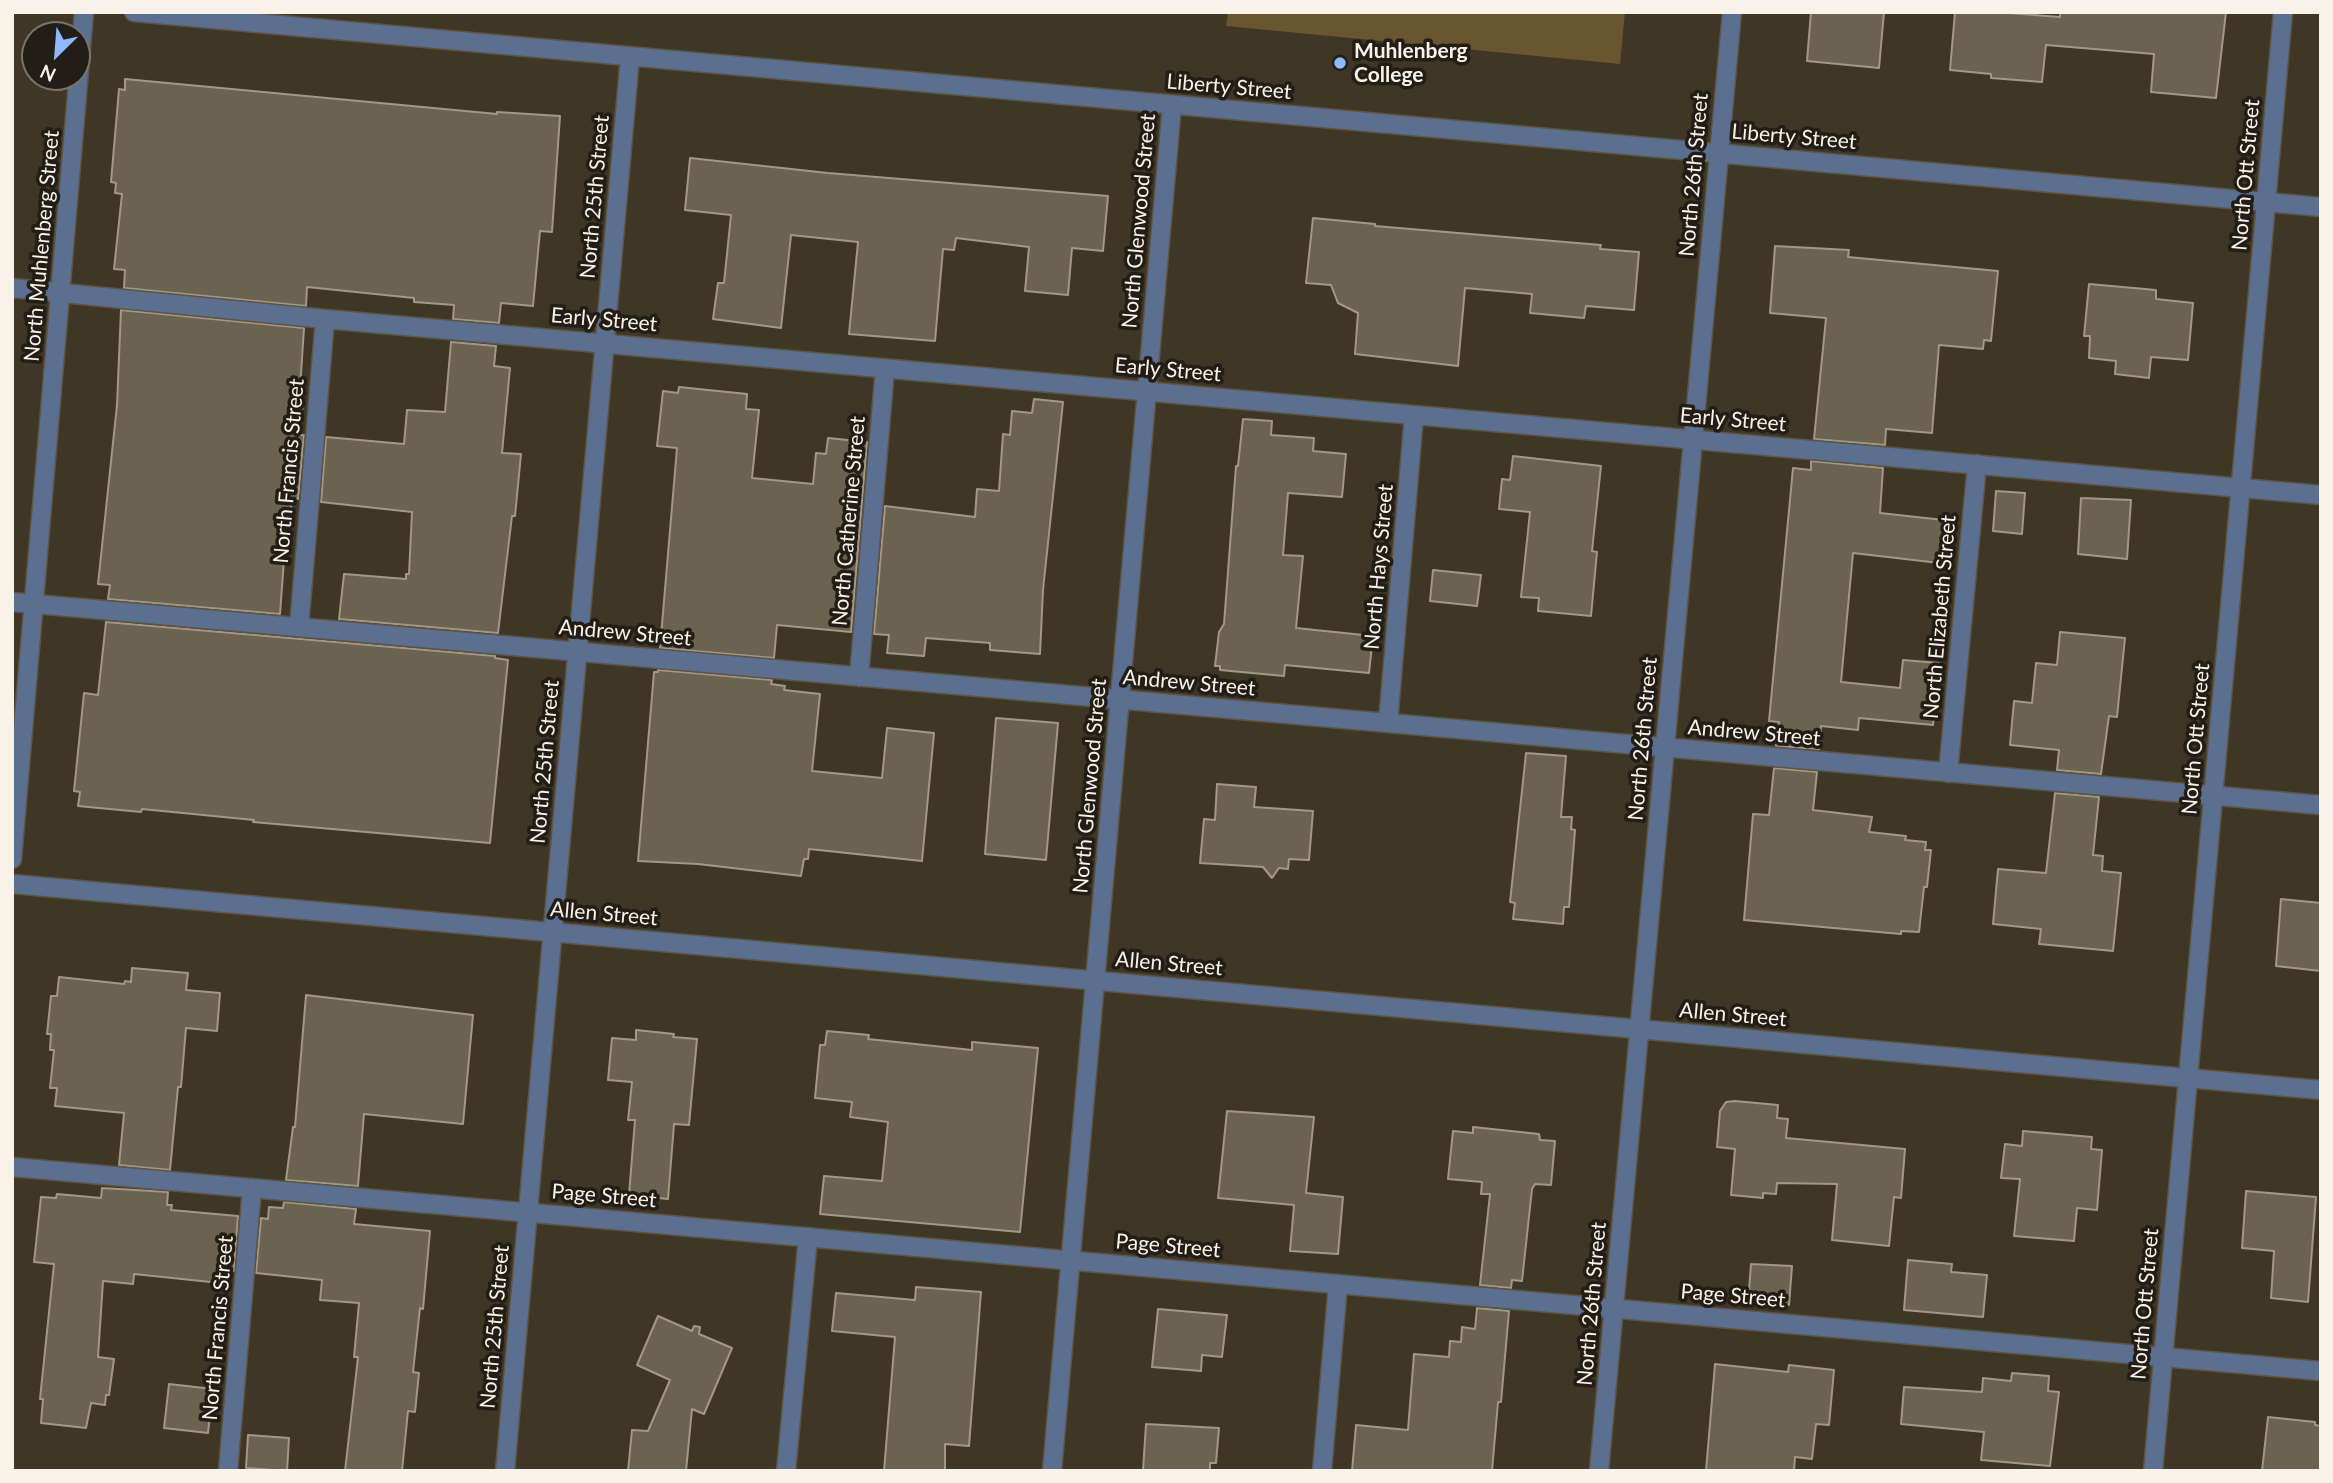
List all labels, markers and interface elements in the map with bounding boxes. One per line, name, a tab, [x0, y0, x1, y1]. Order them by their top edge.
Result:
north arrow	[21, 21, 91, 91]
place label: Muhlenberg College	[1354, 38, 1468, 88]
marker: Muhlenberg College	[1332, 55, 1348, 71]
text: N	[36, 60, 59, 87]
street label: Liberty Street	[1165, 69, 1293, 105]
street label: North 26th Street	[1674, 92, 1714, 258]
street label: North Ott Street	[2227, 98, 2265, 252]
street label: North Glenwood Street	[1117, 113, 1161, 329]
street label: North 25th Street	[575, 114, 615, 280]
street label: Liberty Street	[1730, 119, 1858, 155]
street label: North Muhlenberg Street	[19, 129, 65, 363]
street label: Early Street	[550, 303, 658, 337]
street label: Early Street	[1114, 353, 1222, 387]
street label: North Francis Street	[268, 378, 310, 564]
street label: Early Street	[1679, 403, 1787, 437]
street label: North Catherine Street	[827, 415, 871, 627]
street label: North Hays Street	[1359, 483, 1399, 651]
street label: North Elizabeth Street	[1919, 514, 1961, 720]
street label: Andrew Street	[558, 615, 692, 651]
street label: North 26th Street	[1623, 656, 1663, 822]
street label: North Ott Street	[2177, 662, 2215, 816]
street label: Andrew Street	[1122, 665, 1256, 701]
street label: North Glenwood Street	[1068, 678, 1112, 894]
street label: North 25th Street	[525, 679, 565, 845]
street label: Andrew Street	[1687, 715, 1821, 751]
street label: Allen Street	[549, 897, 659, 931]
street label: Allen Street	[1114, 947, 1224, 981]
street label: Allen Street	[1678, 998, 1788, 1032]
street label: Page Street	[550, 1179, 658, 1213]
street label: North 26th Street	[1572, 1221, 1612, 1387]
street label: North Ott Street	[2126, 1227, 2164, 1381]
street label: Page Street	[1114, 1229, 1222, 1263]
street label: North Francis Street	[197, 1235, 239, 1421]
street label: North 25th Street	[475, 1244, 515, 1410]
street label: Page Street	[1679, 1279, 1787, 1313]

